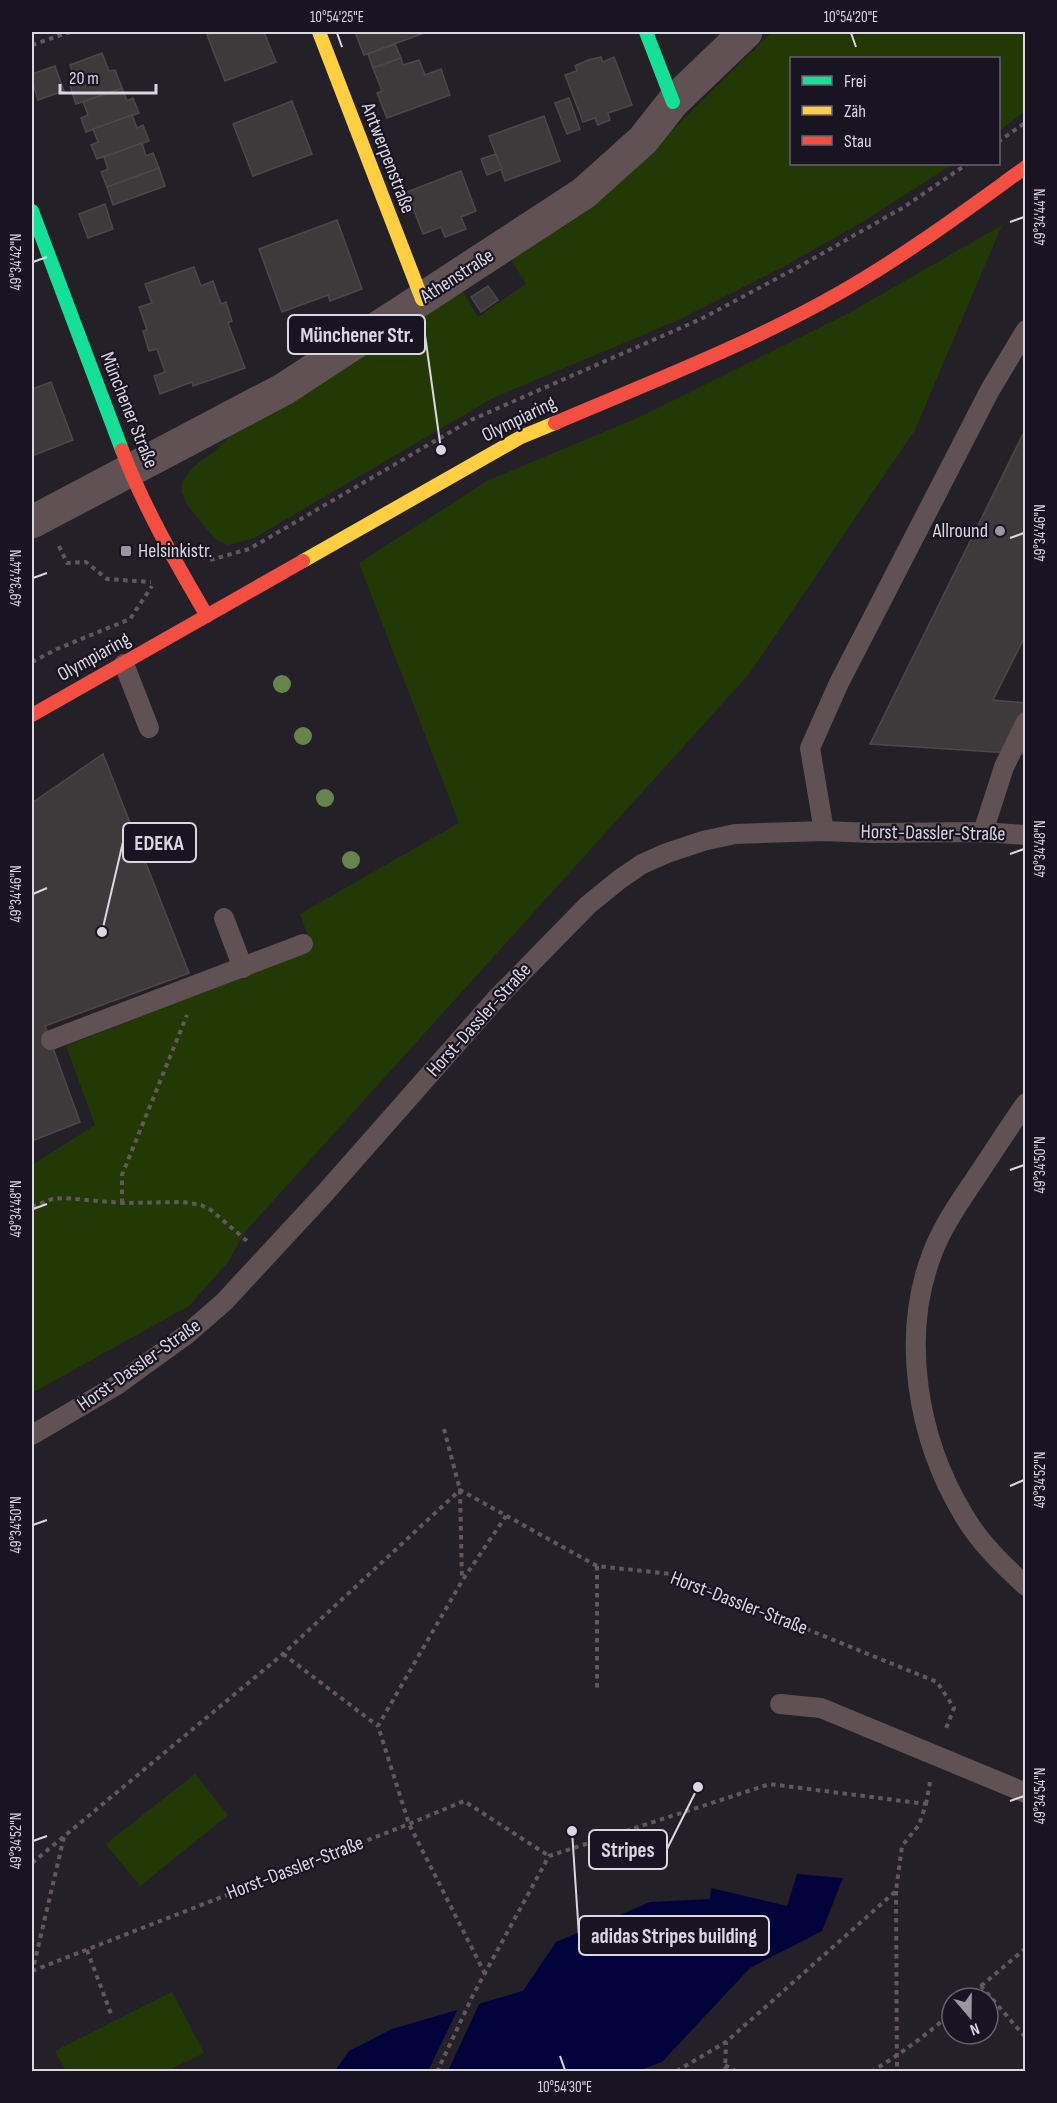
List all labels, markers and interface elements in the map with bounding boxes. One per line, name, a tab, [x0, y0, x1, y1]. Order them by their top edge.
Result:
text: 10°54'25"E	[310, 8, 364, 27]
text: 10°54'20"E	[824, 8, 878, 27]
scale bar	[60, 57, 156, 95]
legend	[790, 57, 1000, 165]
text: 20 m	[69, 68, 99, 89]
text: Frei	[844, 71, 866, 92]
street label: Antwerpenstraße	[356, 98, 420, 217]
text: Zäh	[844, 101, 866, 122]
text: Stau	[844, 131, 872, 152]
text: 49°34'44"N	[1031, 189, 1050, 246]
text: 49°34'42"N	[7, 234, 26, 290]
street label: Athenstraße	[415, 243, 498, 309]
callout: Münchener Str.	[288, 315, 425, 354]
text: Münchener Str.	[300, 323, 414, 348]
street label: Münchener Straße	[95, 348, 163, 472]
street label: Olympiaring	[478, 391, 560, 447]
text: 49°34'46"N	[1031, 504, 1050, 562]
place label: Allround	[932, 519, 988, 543]
marker: Allround	[993, 524, 1007, 538]
place label: Helsinkistr.	[138, 539, 212, 563]
marker: Helsinkistr.	[119, 544, 133, 558]
text: 49°34'44"N	[7, 550, 26, 607]
street label: Olympiaring	[53, 627, 135, 687]
street label: Horst-Dassler-Straße	[860, 820, 1006, 846]
text: 49°34'48"N	[1031, 820, 1050, 878]
callout: EDEKA	[123, 823, 196, 862]
text: EDEKA	[134, 831, 185, 856]
text: 49°34'46"N	[7, 865, 26, 923]
street label: Horst-Dassler-Straße	[422, 958, 536, 1082]
text: 49°34'50"N	[1031, 1136, 1050, 1194]
text: 49°34'48"N	[7, 1180, 26, 1238]
street label: Horst-Dassler-Straße	[73, 1314, 205, 1416]
text: 49°34'52"N	[1031, 1452, 1050, 1508]
text: 49°34'50"N	[7, 1496, 26, 1554]
street label: Horst-Dassler-Straße	[667, 1566, 811, 1640]
text: 49°34'54"N	[1031, 1768, 1050, 1824]
text: 49°34'52"N	[7, 1813, 26, 1869]
callout: Stripes	[589, 1830, 667, 1869]
street label: Horst-Dassler-Straße	[223, 1831, 367, 1905]
text: Stripes	[601, 1838, 655, 1863]
callout: adidas Stripes building	[579, 1916, 769, 1955]
text: adidas Stripes building	[591, 1924, 757, 1949]
north arrow	[940, 1986, 1000, 2046]
text: N	[967, 2018, 982, 2039]
text: 10°54'30"E	[538, 2078, 592, 2097]

